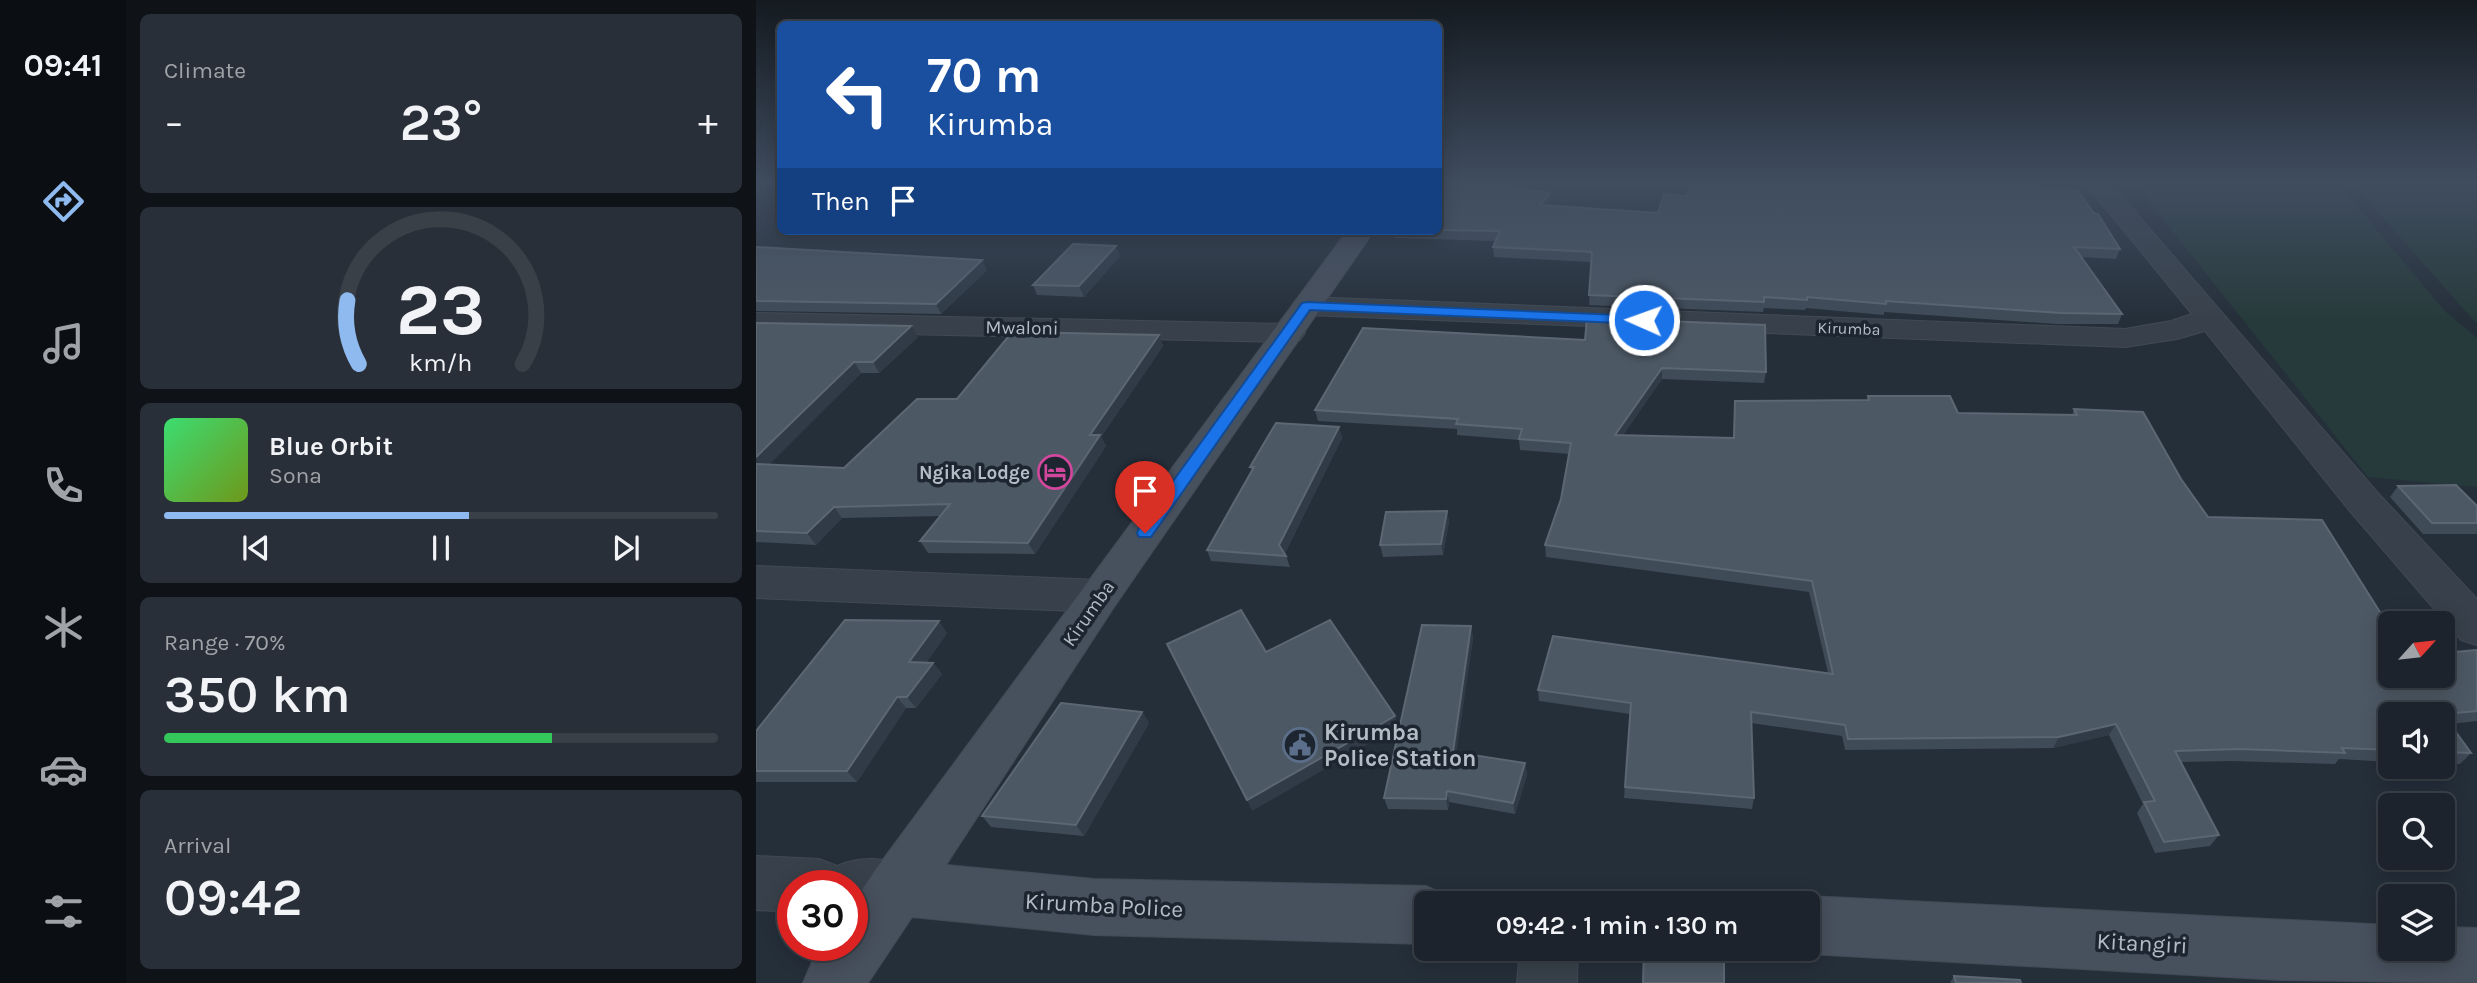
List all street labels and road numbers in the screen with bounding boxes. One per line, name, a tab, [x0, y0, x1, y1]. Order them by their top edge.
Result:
street label: Mwaloni	[985, 316, 1059, 340]
street label: Kirumba	[1817, 318, 1881, 339]
street label: Kirumba	[1058, 577, 1119, 651]
street label: Kirumba Police	[1024, 888, 1184, 923]
street label: Kitangiri	[2096, 928, 2188, 959]

